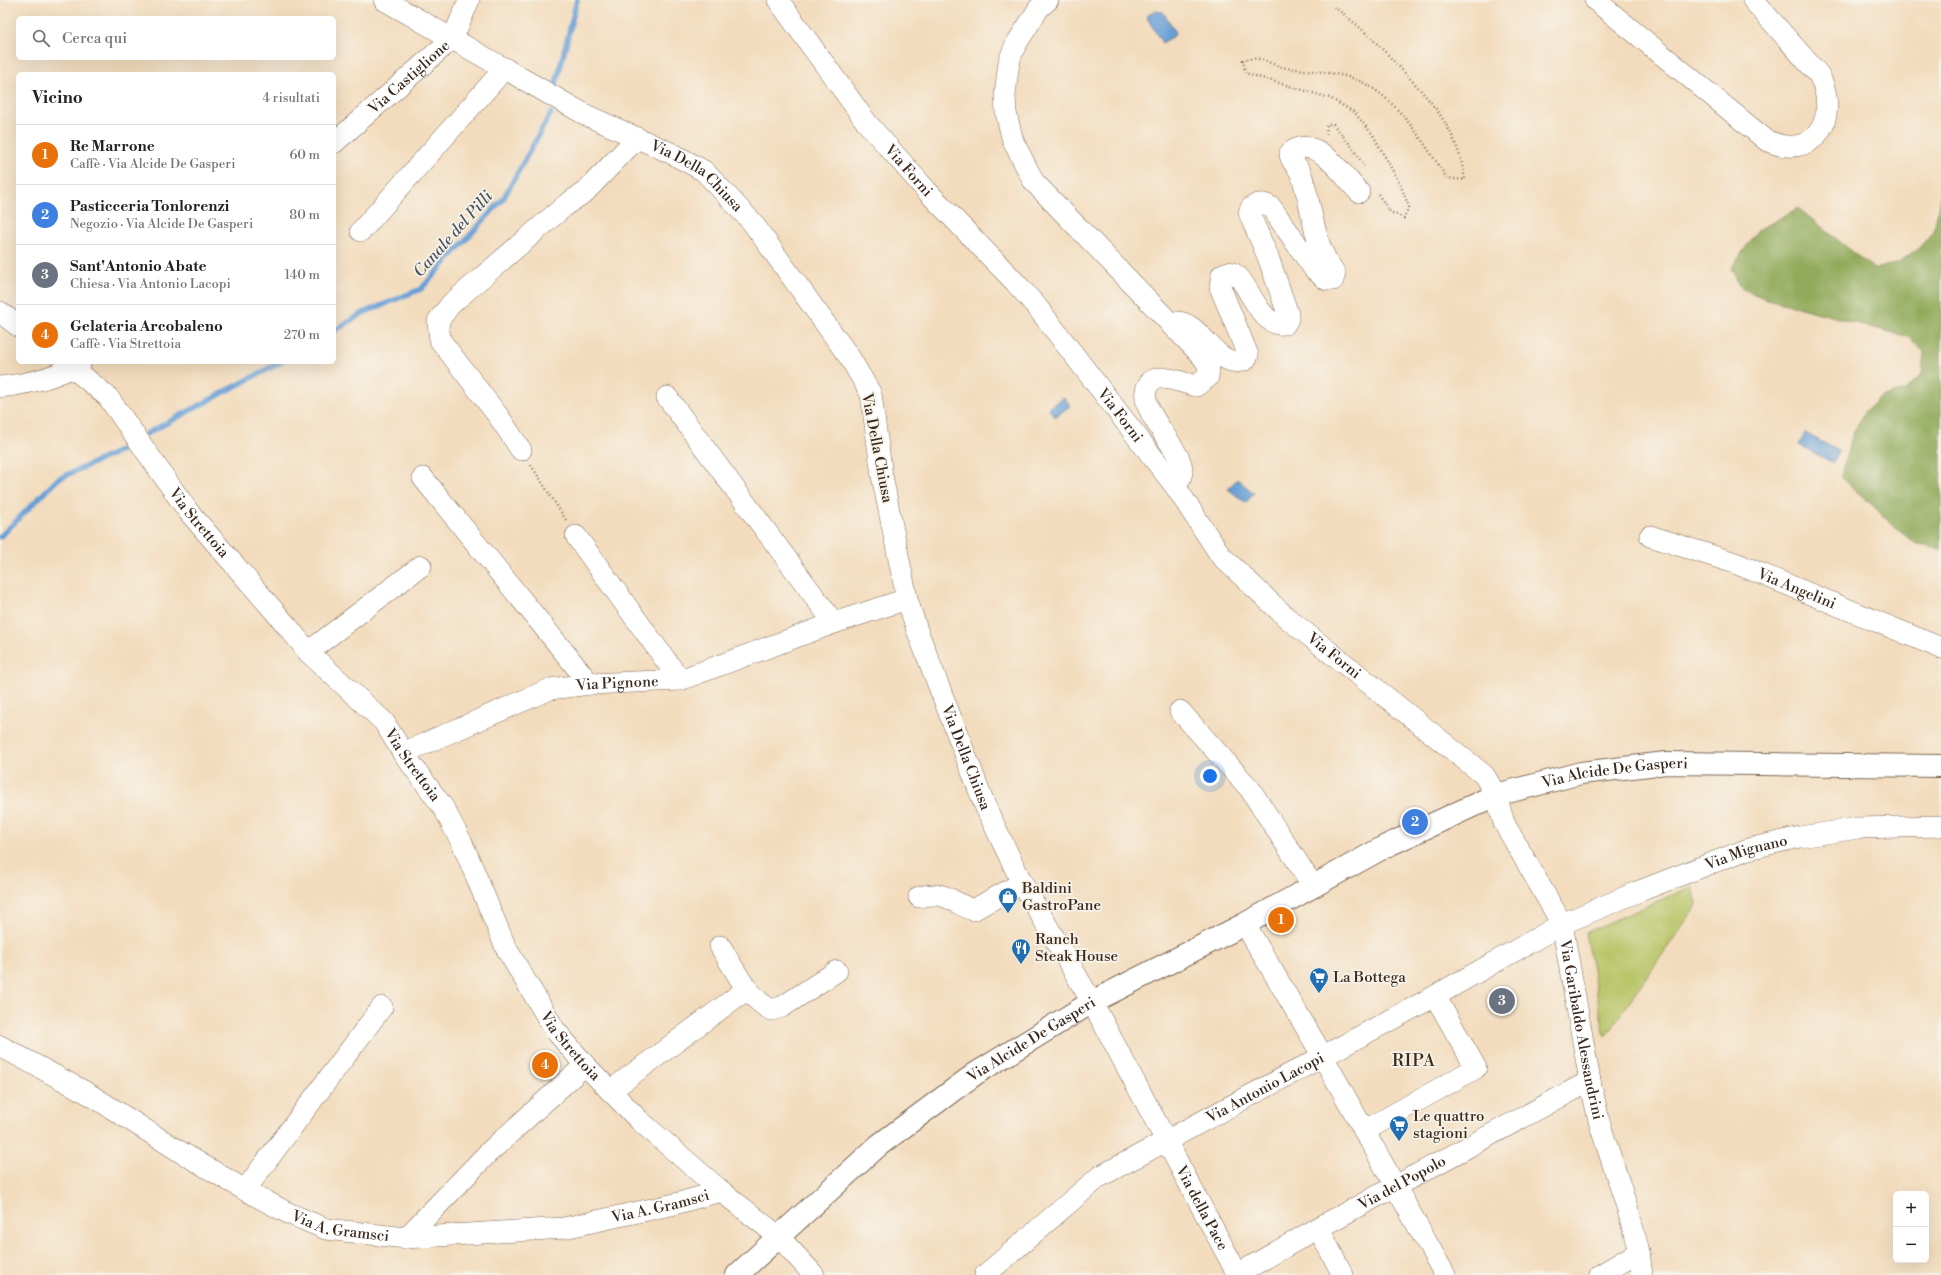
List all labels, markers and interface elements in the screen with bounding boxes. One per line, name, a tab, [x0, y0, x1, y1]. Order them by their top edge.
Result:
search box	[16, 16, 336, 60]
icon: search	[30, 27, 52, 49]
text: Cerca qui	[62, 29, 127, 48]
street label: Via Castiglione	[364, 36, 454, 119]
text: Vicino	[32, 87, 83, 109]
text: 4 risultati	[262, 90, 320, 106]
street label: Via Della Chiusa	[647, 135, 747, 216]
text: Re Marrone	[70, 137, 155, 156]
street label: Via Forni	[880, 140, 937, 201]
text: 1	[42, 147, 48, 163]
text: 60 m	[289, 147, 320, 163]
text: Caffè · Via Alcide De Gasperi	[70, 156, 236, 172]
water label: Canale del Pilli	[409, 187, 497, 281]
text: Pasticceria Tonlorenzi	[70, 197, 229, 216]
text: 2	[41, 207, 49, 223]
text: 80 m	[289, 207, 320, 223]
text: Negozio · Via Alcide De Gasperi	[70, 216, 253, 232]
text: Sant'Antonio Abate	[70, 257, 207, 276]
text: 3	[41, 267, 49, 283]
text: 140 m	[284, 267, 320, 283]
text: Chiesa · Via Antonio Lacopi	[70, 276, 231, 292]
text: Gelateria Arcobaleno	[70, 317, 223, 336]
text: 4	[41, 327, 49, 343]
text: 270 m	[284, 327, 320, 343]
text: Caffè · Via Strettoia	[70, 336, 181, 352]
street label: Via Forni	[1093, 383, 1147, 446]
street label: Via Della Chiusa	[857, 391, 897, 505]
street label: Via Strettoia	[165, 483, 234, 562]
street label: Via Angelini	[1754, 563, 1839, 613]
street label: Via Forni	[1303, 628, 1365, 683]
street label: Via Pignone	[574, 671, 659, 695]
street label: Via Della Chiusa	[937, 701, 996, 813]
street label: Via Strettoia	[380, 724, 445, 805]
street label: Via Alcide De Gasperi	[1539, 753, 1688, 792]
your location	[1200, 766, 1220, 786]
pin: 2	[1402, 807, 1428, 837]
street label: Via Mignano	[1701, 831, 1789, 875]
place label: Baldini GastroPane	[1021, 879, 1101, 915]
shop icon: Baldini GastroPane	[997, 886, 1019, 914]
pin: 1	[1268, 905, 1294, 935]
place label: Ranch Steak House	[1035, 930, 1118, 966]
restaurant icon: Ranch Steak House	[1010, 937, 1032, 965]
street label: Via Garibaldo Alessandrini	[1555, 937, 1608, 1122]
supermarket icon: La Bottega	[1308, 966, 1330, 994]
place label: La Bottega	[1333, 968, 1406, 987]
pin: 3	[1489, 986, 1515, 1016]
street label: Via Alcide De Gasperi	[962, 993, 1099, 1087]
street label: Via Strettoia	[536, 1007, 605, 1085]
street label: Via Antonio Lacopi	[1202, 1048, 1327, 1127]
pin: 4	[532, 1050, 558, 1080]
district label: RIPA	[1392, 1050, 1436, 1072]
place label: Le quattro stagioni	[1413, 1107, 1484, 1143]
supermarket icon: Le quattro stagioni	[1388, 1114, 1410, 1142]
street label: Via del Popolo	[1354, 1151, 1449, 1214]
street label: Via della Pace	[1171, 1161, 1233, 1254]
street label: Via A. Gramsci	[609, 1185, 712, 1227]
map controls	[1893, 1191, 1929, 1263]
button: +	[1893, 1191, 1929, 1227]
street label: Via A. Gramsci	[288, 1206, 390, 1246]
button: −	[1893, 1227, 1929, 1263]

